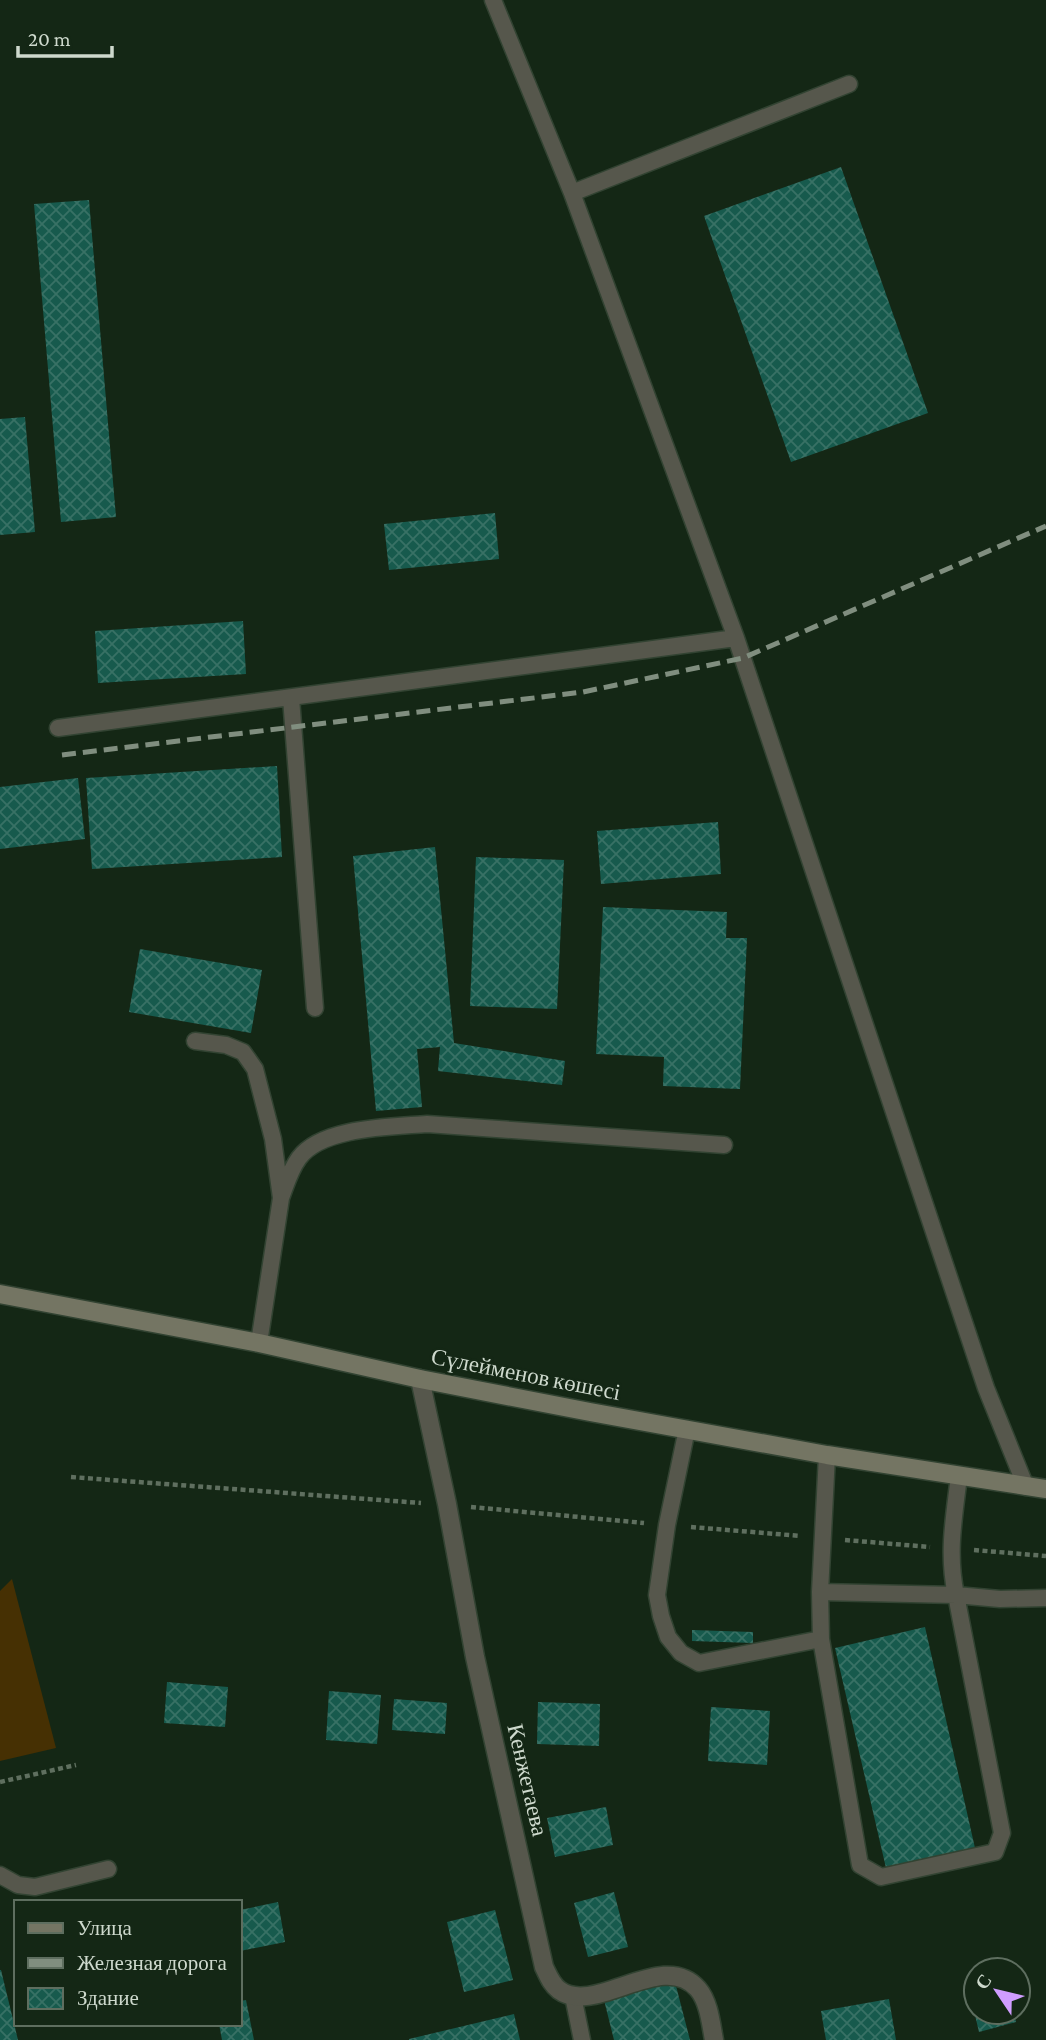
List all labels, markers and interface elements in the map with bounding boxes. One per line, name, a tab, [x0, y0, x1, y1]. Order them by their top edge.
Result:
scale bar	[18, 14, 112, 58]
text: 20 m	[28, 27, 71, 51]
street label: Сүлейменов көшесі	[429, 1343, 623, 1405]
street label: Кенжетаева	[502, 1721, 554, 1839]
legend	[14, 1900, 242, 2026]
text: Улица	[77, 1916, 132, 1940]
text: Железная дорога	[77, 1951, 227, 1975]
north arrow	[962, 1956, 1032, 2026]
text: С	[971, 1970, 996, 1993]
text: Здание	[77, 1986, 139, 2010]

